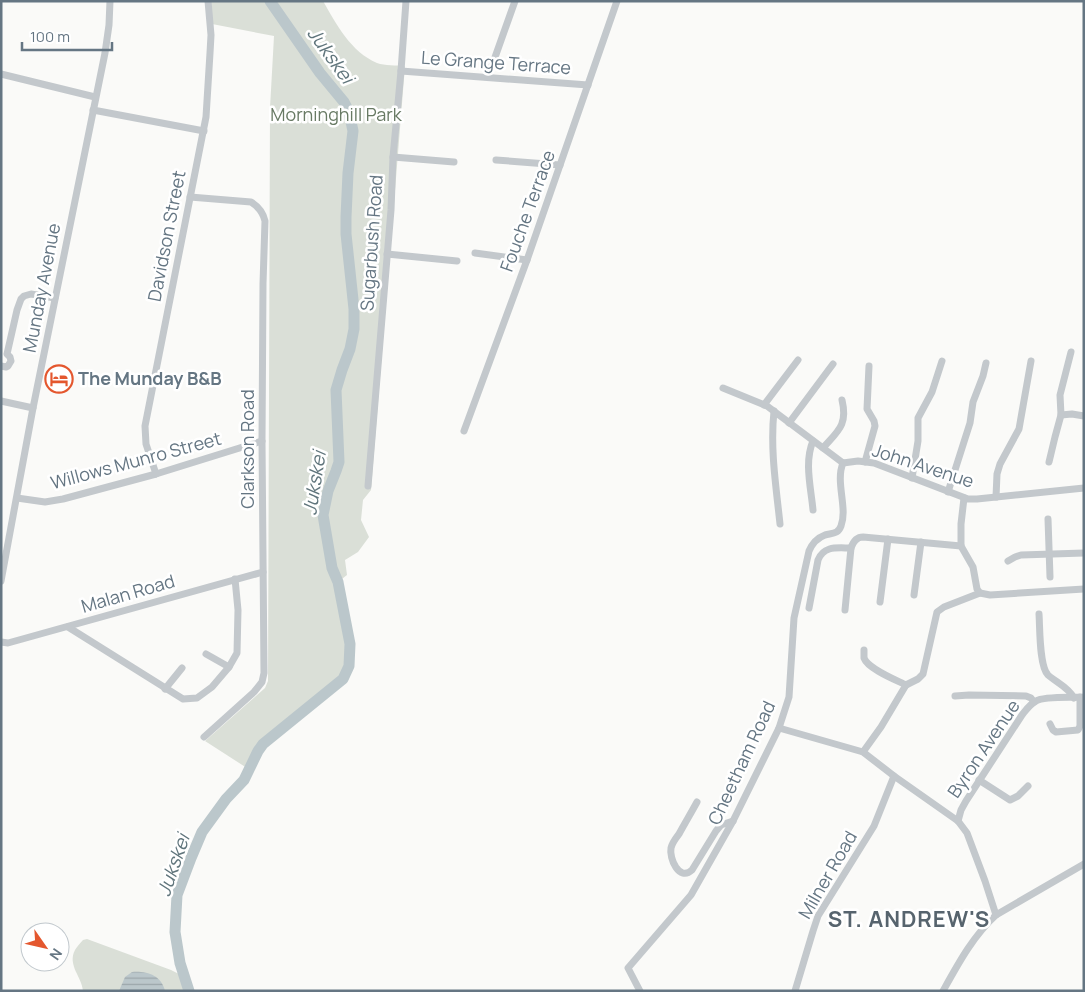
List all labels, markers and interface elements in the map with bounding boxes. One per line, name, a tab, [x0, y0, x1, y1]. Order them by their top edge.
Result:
scale bar	[22, 20, 112, 52]
water label: Jukskei	[302, 21, 362, 91]
text: 100 m	[30, 26, 70, 47]
street label: Le Grange Terrace	[420, 45, 572, 79]
park label: Morninghill Park	[270, 102, 403, 126]
street label: Fouche Terrace	[494, 147, 560, 275]
street label: Davidson Street	[142, 168, 190, 303]
street label: Sugarbush Road	[354, 174, 388, 312]
street label: Munday Avenue	[17, 221, 65, 355]
hotel icon: The Munday B&B	[44, 364, 74, 394]
place label: The Munday B&B	[78, 366, 222, 390]
street label: Clarkson Road	[235, 389, 259, 509]
street label: Willows Munro Street	[48, 426, 224, 494]
street label: John Avenue	[869, 437, 977, 493]
water label: Jukskei	[296, 447, 332, 517]
street label: Malan Road	[78, 568, 177, 618]
street label: Byron Avenue	[942, 695, 1025, 802]
street label: Cheetham Road	[702, 697, 780, 828]
street label: Milner Road	[792, 826, 862, 923]
water label: Jukskei	[150, 828, 197, 900]
district label: ST. ANDREW'S	[828, 904, 990, 934]
north arrow	[20, 922, 70, 972]
text: N	[46, 945, 67, 964]

